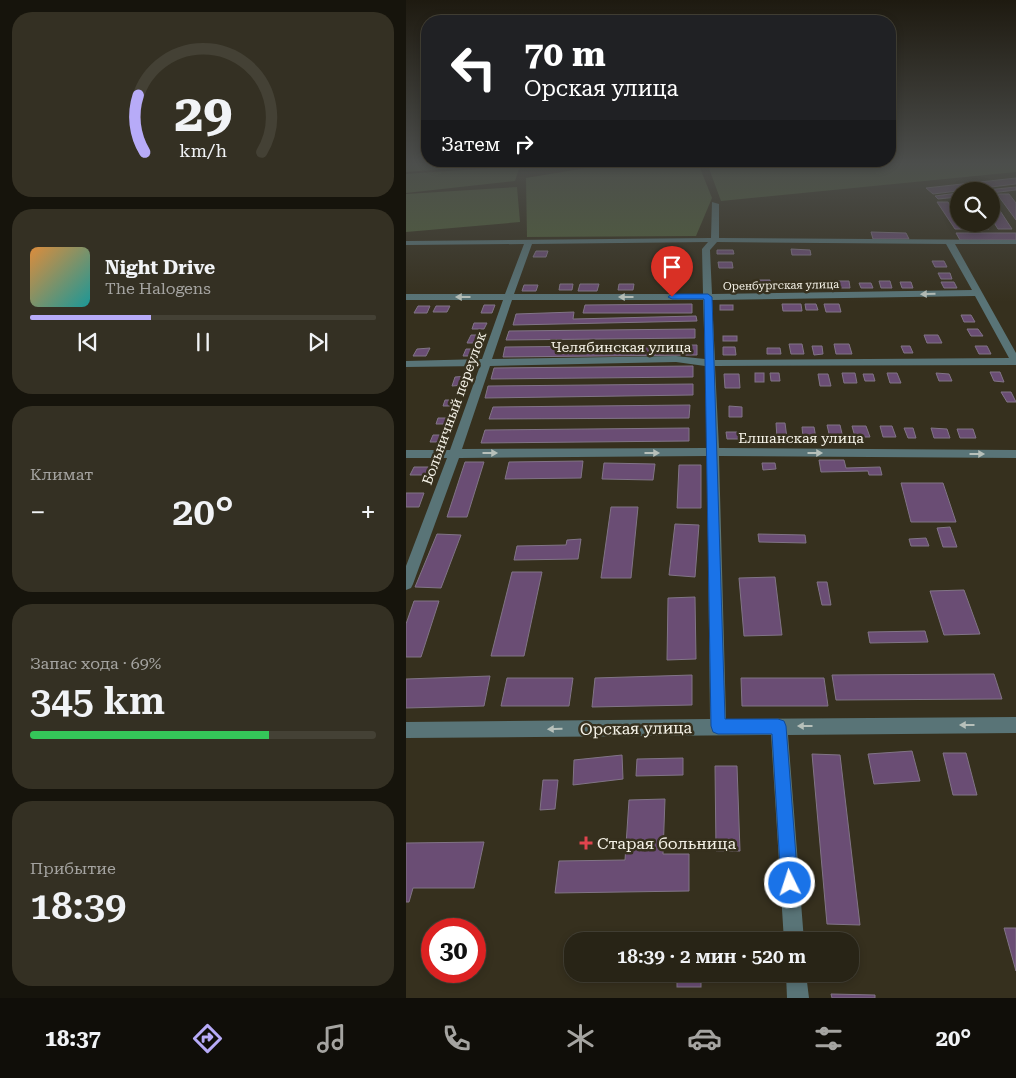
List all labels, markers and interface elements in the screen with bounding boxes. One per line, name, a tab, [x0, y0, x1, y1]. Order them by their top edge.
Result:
text: 70 m	[524, 34, 606, 75]
icon: left	[441, 35, 506, 100]
text: Орская улица	[524, 76, 679, 101]
text: 29	[174, 83, 232, 144]
icon: right	[510, 130, 538, 158]
text: Затем	[441, 133, 500, 156]
text: km/h	[179, 140, 227, 161]
map controls	[950, 182, 1000, 232]
button: search	[950, 182, 1000, 232]
pin	[651, 246, 693, 297]
icon: arrive	[658, 253, 686, 281]
text: Night Drive	[105, 256, 215, 279]
street label: Оренбургская улица	[723, 278, 839, 293]
text: The Halogens	[105, 279, 211, 298]
one-way arrow	[920, 290, 936, 298]
one-way arrow	[455, 293, 471, 301]
one-way arrow	[618, 293, 634, 301]
icon: previous	[74, 328, 102, 356]
icon: pause	[189, 328, 217, 356]
icon: next	[304, 328, 332, 356]
street label: Больничный переулок	[419, 329, 489, 487]
street label: Челябинская улица	[551, 339, 692, 355]
street label: Елшанская улица	[738, 430, 864, 446]
one-way arrow	[482, 449, 498, 457]
one-way arrow	[644, 449, 660, 457]
one-way arrow	[807, 449, 823, 457]
one-way arrow	[969, 450, 985, 458]
text: Климат	[30, 465, 93, 484]
text: 20°	[172, 490, 234, 534]
text: −	[30, 496, 46, 529]
text: +	[360, 496, 376, 529]
text: Запас хода · 69%	[30, 654, 161, 673]
text: 345 km	[30, 679, 165, 723]
street label: Орская улица	[580, 718, 693, 739]
one-way arrow	[959, 721, 975, 729]
one-way arrow	[796, 722, 812, 730]
one-way arrow	[546, 725, 562, 733]
place label: Старая больница	[597, 834, 737, 853]
marker: Старая больница	[579, 836, 593, 850]
position arrow	[763, 856, 815, 908]
text: Прибытие	[30, 859, 116, 878]
text: 18:39	[30, 884, 126, 928]
speed limit sign: 30	[421, 918, 486, 983]
text: 18:39 · 2 мин · 520 m	[617, 945, 806, 968]
icon: directions	[190, 1021, 225, 1056]
icon: music	[314, 1021, 349, 1056]
icon: phone	[439, 1021, 474, 1056]
icon: climate	[563, 1021, 598, 1056]
icon: car	[687, 1021, 722, 1056]
icon: filters	[811, 1021, 846, 1056]
text: 18:37	[45, 1026, 101, 1051]
text: 20°	[936, 1026, 971, 1051]

